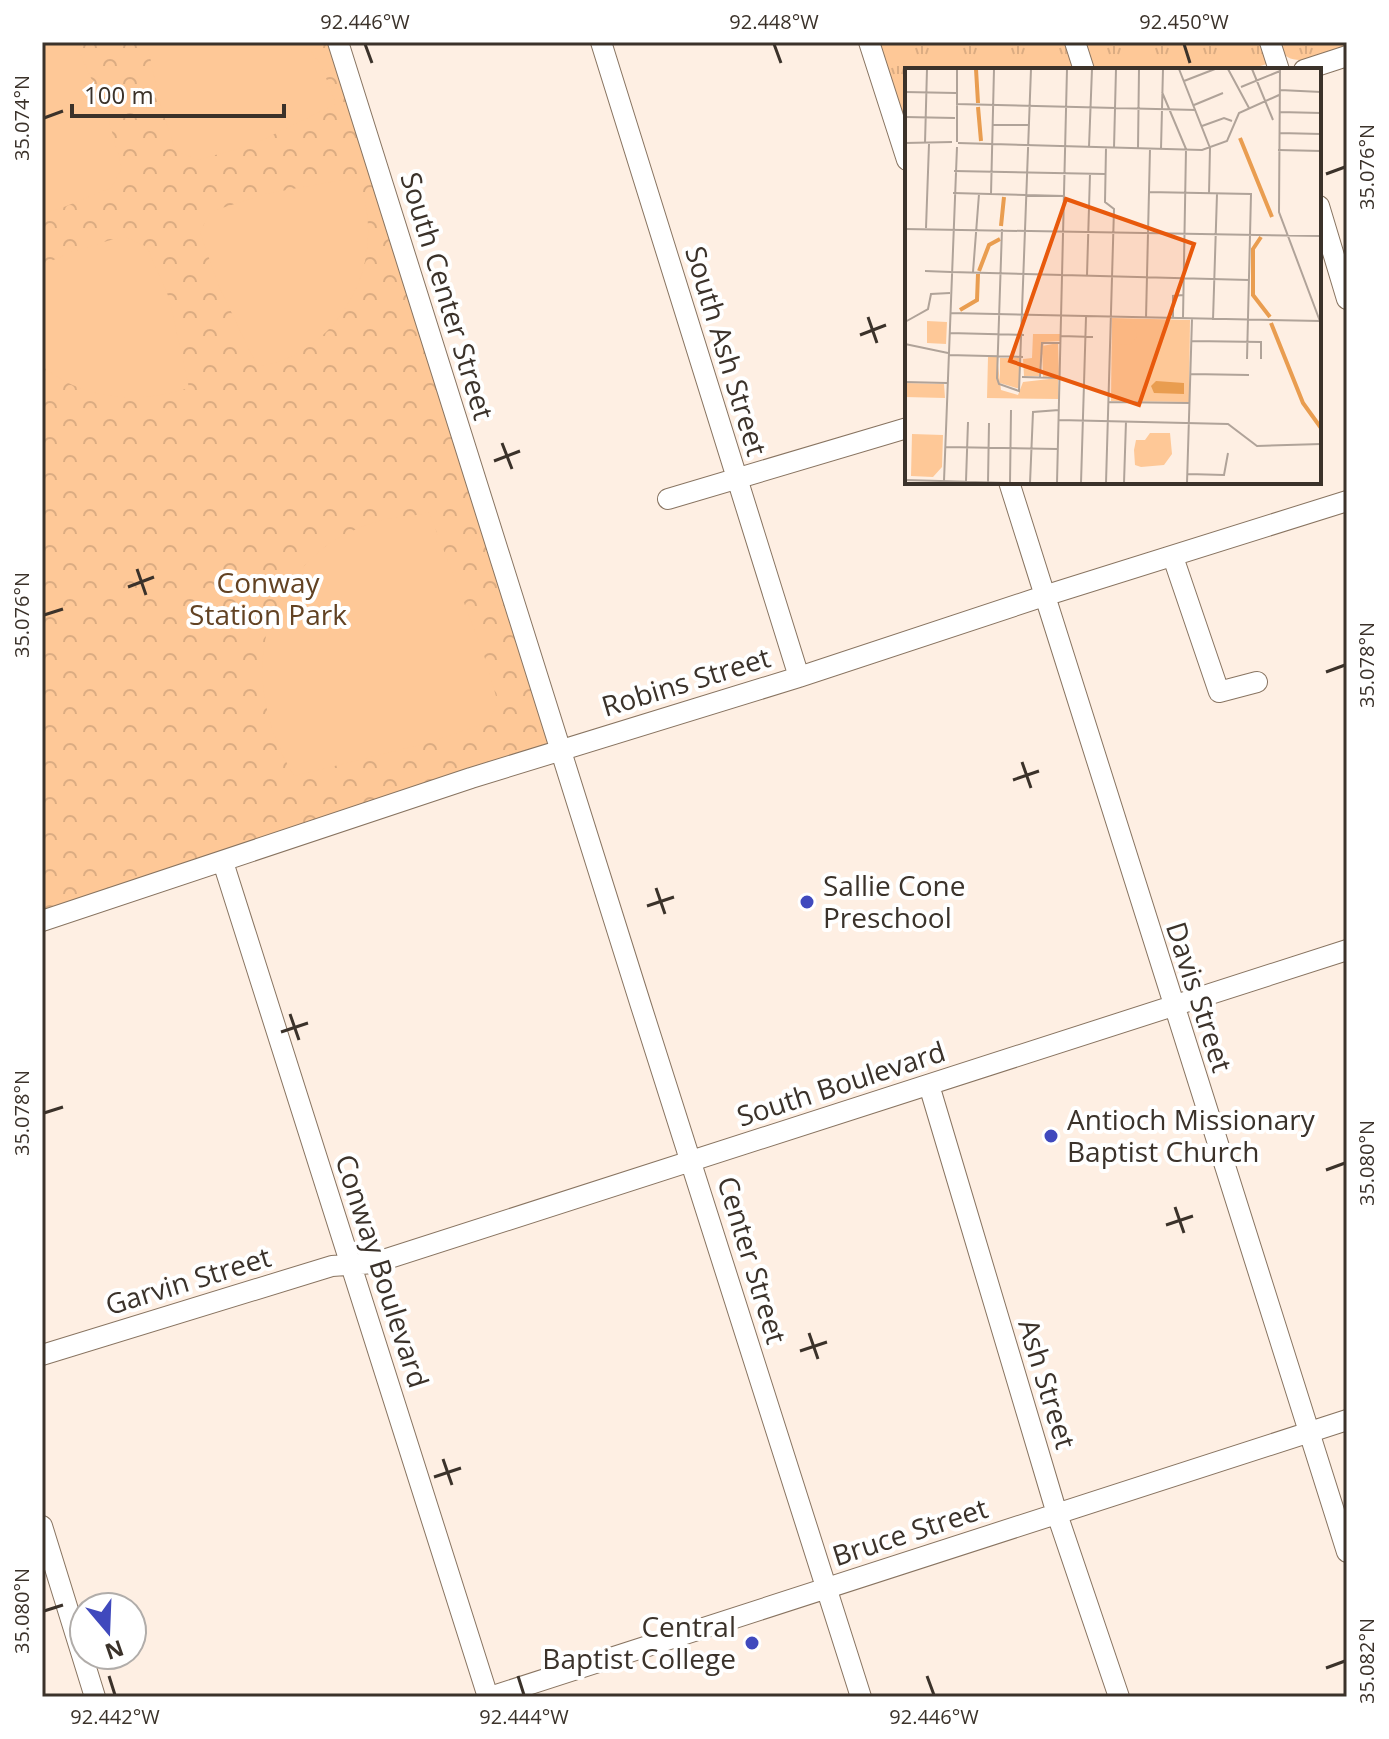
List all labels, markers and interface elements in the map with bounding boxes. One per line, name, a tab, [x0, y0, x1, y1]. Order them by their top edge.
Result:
text: 92.446°W	[320, 8, 410, 35]
text: 92.448°W	[729, 8, 819, 35]
text: 92.450°W	[1139, 8, 1229, 35]
scale bar	[72, 68, 284, 118]
inset map	[905, 68, 1321, 484]
text: 35.074°N	[8, 75, 35, 161]
text: 100 m	[84, 78, 154, 111]
text: 35.076°N	[1353, 124, 1380, 210]
street label: South Center Street	[392, 167, 504, 424]
street label: South Ash Street	[677, 241, 777, 460]
park label: Conway Station Park	[189, 563, 347, 633]
text: 35.076°N	[8, 572, 35, 658]
text: 35.078°N	[1353, 622, 1380, 708]
street label: Robins Street	[597, 637, 775, 725]
place label: Sallie Cone Preschool	[823, 866, 966, 936]
marker: Sallie Cone Preschool	[798, 893, 816, 911]
street label: Davis Street	[1158, 917, 1242, 1077]
street label: South Boulevard	[732, 1031, 950, 1135]
text: 35.078°N	[8, 1070, 35, 1156]
place label: Antioch Missionary Baptist Church	[1067, 1100, 1316, 1170]
text: 35.080°N	[1353, 1120, 1380, 1206]
marker: Antioch Missionary Baptist Church	[1042, 1127, 1060, 1145]
street label: Conway Boulevard	[327, 1149, 439, 1392]
street label: Center Street	[709, 1171, 796, 1348]
street label: Garvin Street	[100, 1237, 275, 1323]
street label: Ash Street	[1010, 1314, 1086, 1453]
street label: Bruce Street	[827, 1488, 992, 1574]
text: 35.080°N	[8, 1568, 35, 1654]
north arrow	[68, 1591, 148, 1671]
place label: Central Baptist College	[542, 1607, 736, 1677]
text: 35.082°N	[1353, 1618, 1380, 1704]
text: N	[101, 1634, 128, 1668]
marker: Central Baptist College	[743, 1634, 761, 1652]
text: 92.442°W	[70, 1703, 160, 1730]
text: 92.444°W	[479, 1703, 569, 1730]
text: 92.446°W	[889, 1703, 979, 1730]

